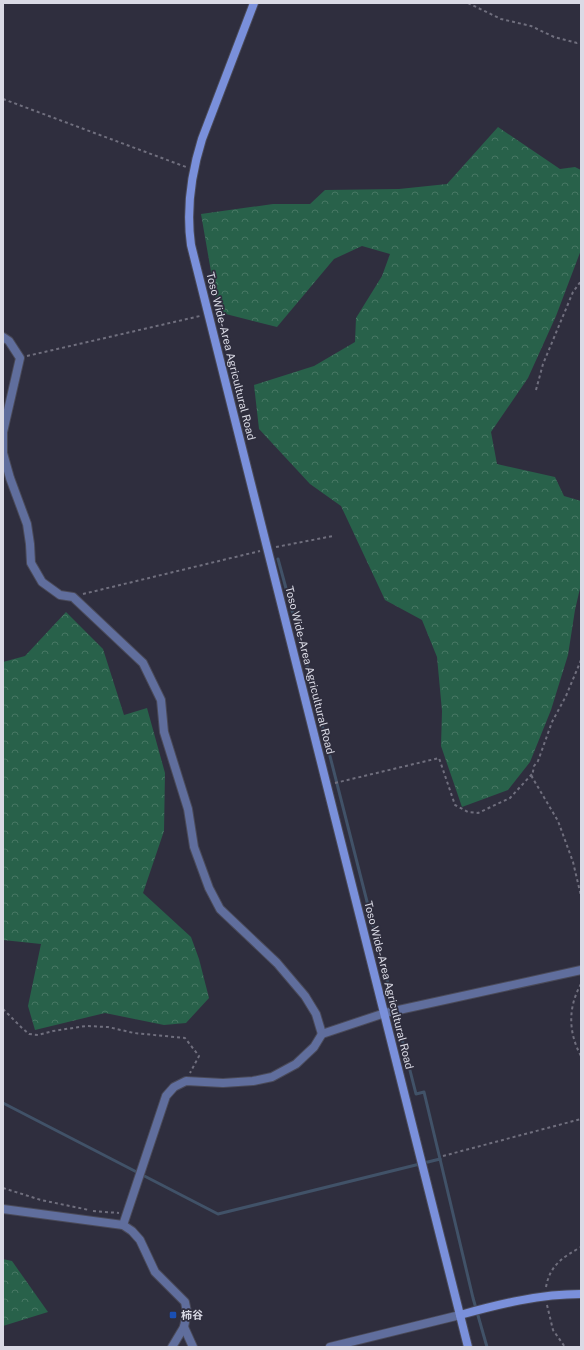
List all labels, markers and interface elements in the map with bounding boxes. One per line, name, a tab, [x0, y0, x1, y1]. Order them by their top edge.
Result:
street label: Toso Wide-Area Agricultural Road	[204, 271, 258, 441]
street label: Toso Wide-Area Agricultural Road	[283, 585, 337, 755]
street label: Toso Wide-Area Agricultural Road	[362, 900, 416, 1070]
place label: 柿谷	[181, 1309, 203, 1321]
marker: 柿谷	[168, 1310, 178, 1320]

